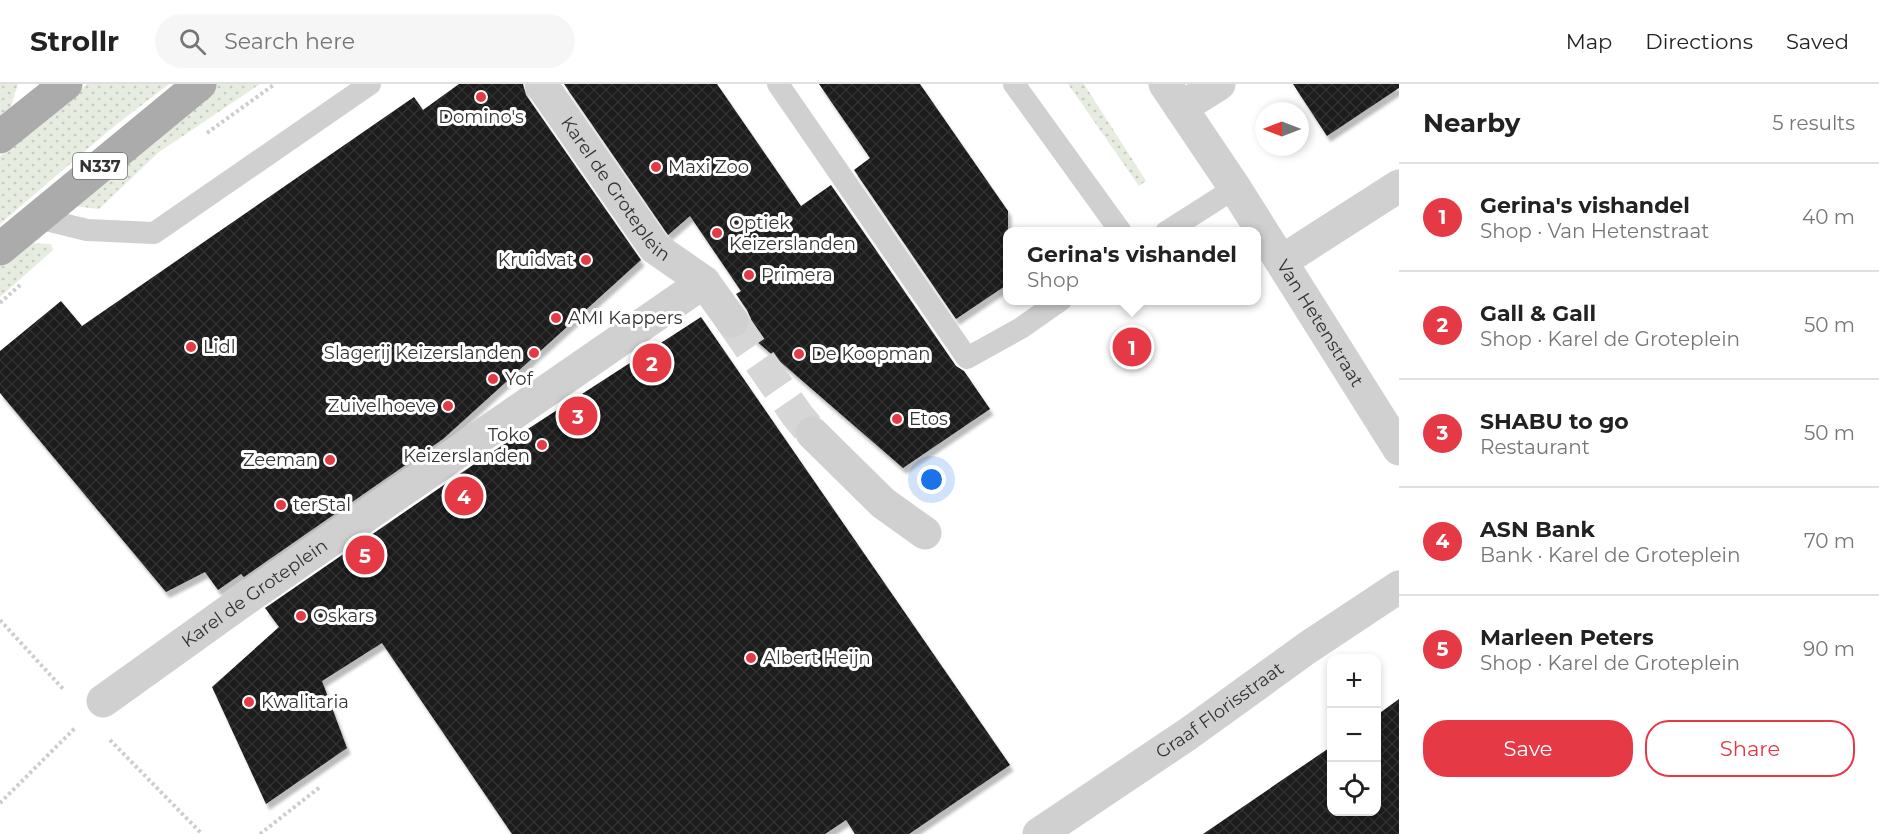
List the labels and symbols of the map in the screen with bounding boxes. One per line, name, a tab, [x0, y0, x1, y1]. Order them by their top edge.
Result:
marker: Domino's	[474, 90, 488, 104]
north arrow	[1255, 102, 1309, 156]
place label: Domino's	[438, 106, 524, 128]
street label: Karel de Groteplein	[556, 112, 674, 266]
road number: N337	[73, 153, 127, 179]
place label: Maxi Zoo	[668, 156, 749, 178]
marker: Maxi Zoo	[649, 160, 663, 174]
place label: Optiek Keizerslanden	[729, 212, 856, 255]
marker: Optiek Keizerslanden	[710, 226, 724, 240]
place label: Kruidvat	[498, 249, 574, 271]
marker: Kruidvat	[579, 253, 593, 267]
street label: Van Hetenstraat	[1272, 256, 1368, 391]
place label: Primera	[761, 264, 833, 286]
marker: Primera	[742, 268, 756, 282]
place label: AMI Kappers	[568, 307, 683, 329]
marker: AMI Kappers	[549, 311, 563, 325]
pin: 1	[1112, 324, 1152, 370]
place label: Lidl	[203, 336, 236, 358]
marker: Lidl	[184, 340, 198, 354]
pin: 2	[632, 340, 672, 386]
place label: Slagerij Keizerslanden	[324, 342, 522, 364]
place label: De Koopman	[811, 343, 931, 365]
marker: Slagerij Keizerslanden	[527, 346, 541, 360]
marker: De Koopman	[792, 347, 806, 361]
place label: Yof	[505, 368, 534, 390]
marker: Yof	[486, 372, 500, 386]
pin: 3	[558, 394, 598, 438]
place label: Zuivelhoeve	[328, 395, 436, 417]
marker: Zuivelhoeve	[441, 399, 455, 413]
place label: Etos	[909, 408, 948, 430]
marker: Etos	[890, 412, 904, 426]
place label: Toko Keizerslanden	[403, 424, 530, 467]
marker: Toko Keizerslanden	[535, 438, 549, 452]
place label: Zeeman	[243, 449, 318, 471]
marker: Zeeman	[323, 453, 337, 467]
your location	[917, 465, 946, 494]
pin: 4	[444, 474, 484, 518]
place label: terStal	[293, 494, 351, 516]
marker: terStal	[274, 498, 288, 512]
pin: 5	[346, 532, 385, 578]
street label: Karel de Groteplein	[177, 534, 332, 652]
place label: Oskars	[313, 605, 374, 627]
marker: Oskars	[294, 609, 308, 623]
place label: Albert Heijn	[763, 647, 871, 669]
marker: Albert Heijn	[744, 651, 758, 665]
street label: Graaf Florisstraat	[1152, 657, 1288, 763]
place label: Kwalitaria	[261, 691, 349, 713]
marker: Kwalitaria	[242, 695, 256, 709]

